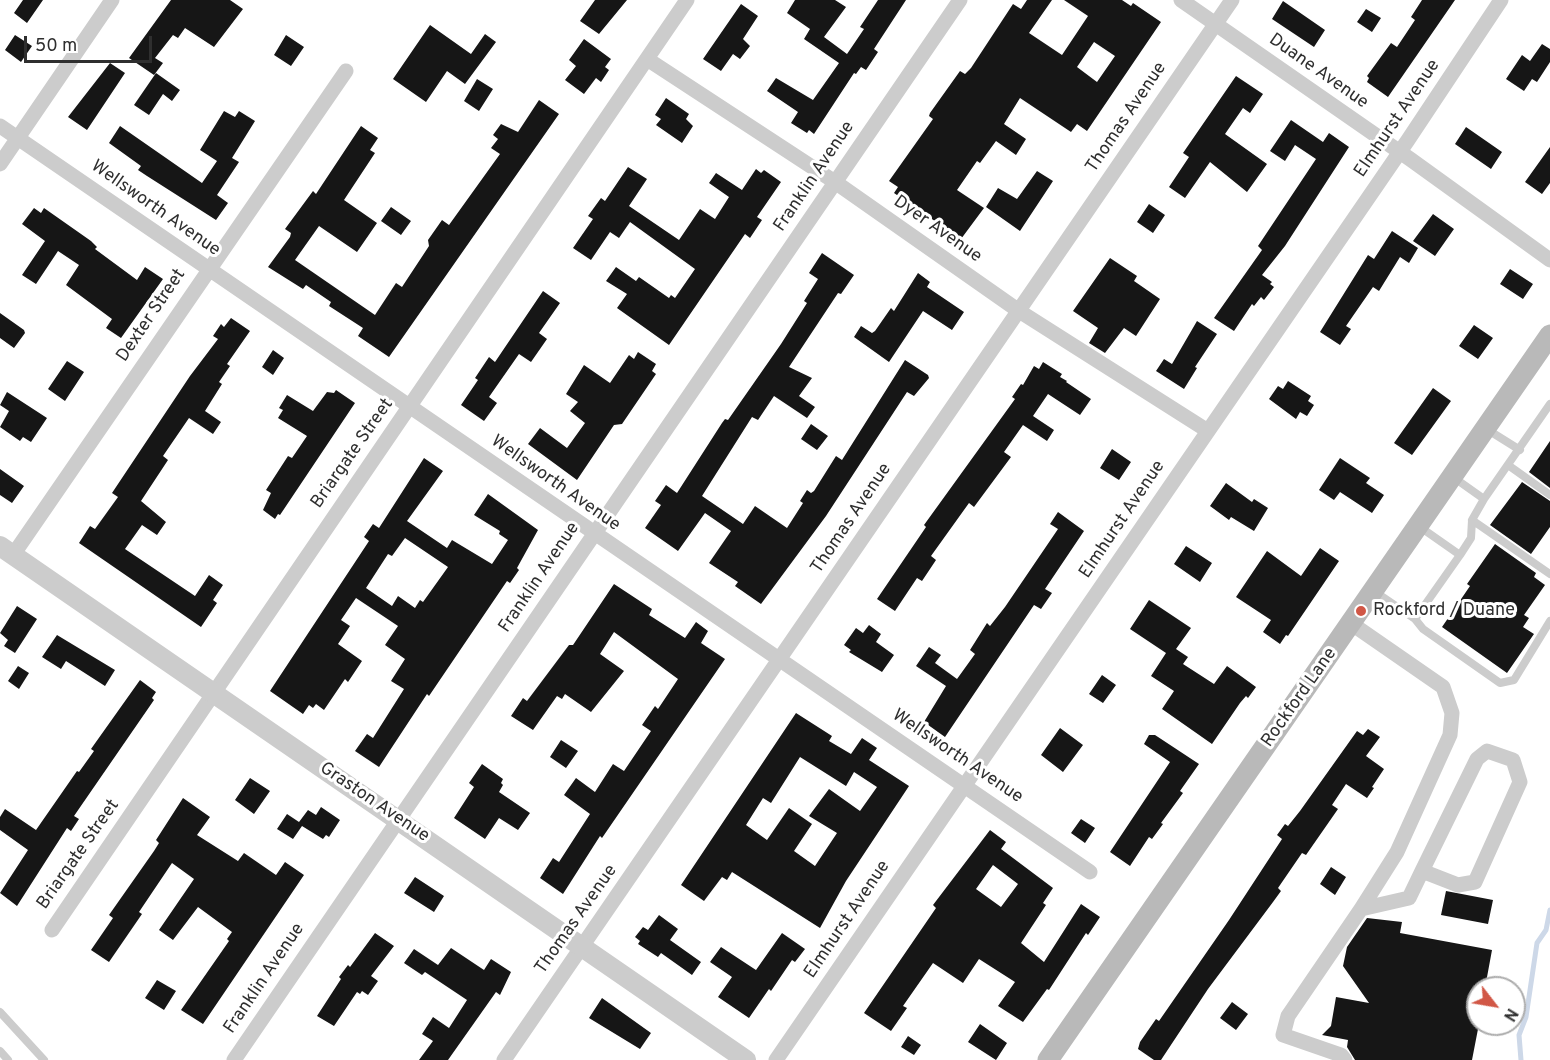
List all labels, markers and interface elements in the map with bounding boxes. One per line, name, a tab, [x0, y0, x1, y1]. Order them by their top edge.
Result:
scale bar	[27, 24, 154, 62]
street label: Duane Avenue	[1264, 30, 1372, 114]
text: 50 m	[35, 35, 77, 58]
street label: Elmhurst Avenue	[1351, 56, 1445, 182]
street label: Thomas Avenue	[1082, 59, 1172, 177]
street label: Franklin Avenue	[770, 118, 860, 236]
street label: Wellsworth Avenue	[86, 156, 224, 262]
street label: Dyer Avenue	[889, 192, 985, 268]
street label: Dexter Street	[113, 265, 191, 367]
street label: Briargate Street	[307, 395, 399, 513]
street label: Wellsworth Avenue	[486, 431, 624, 537]
street label: Elmhurst Avenue	[1076, 457, 1170, 583]
street label: Thomas Avenue	[807, 460, 897, 578]
street label: Franklin Avenue	[495, 519, 585, 637]
place label: Rockford / Duane	[1373, 600, 1515, 622]
marker: Rockford / Duane	[1354, 604, 1368, 618]
street label: Rockford Lane	[1258, 644, 1342, 752]
street label: Wellsworth Avenue	[888, 705, 1026, 809]
street label: Graston Avenue	[315, 758, 433, 848]
street label: Briargate Street	[33, 796, 125, 914]
street label: Elmhurst Avenue	[801, 857, 895, 983]
street label: Thomas Avenue	[531, 861, 623, 979]
street label: Franklin Avenue	[220, 920, 310, 1038]
north arrow	[1466, 976, 1526, 1036]
text: N	[1498, 1004, 1521, 1024]

